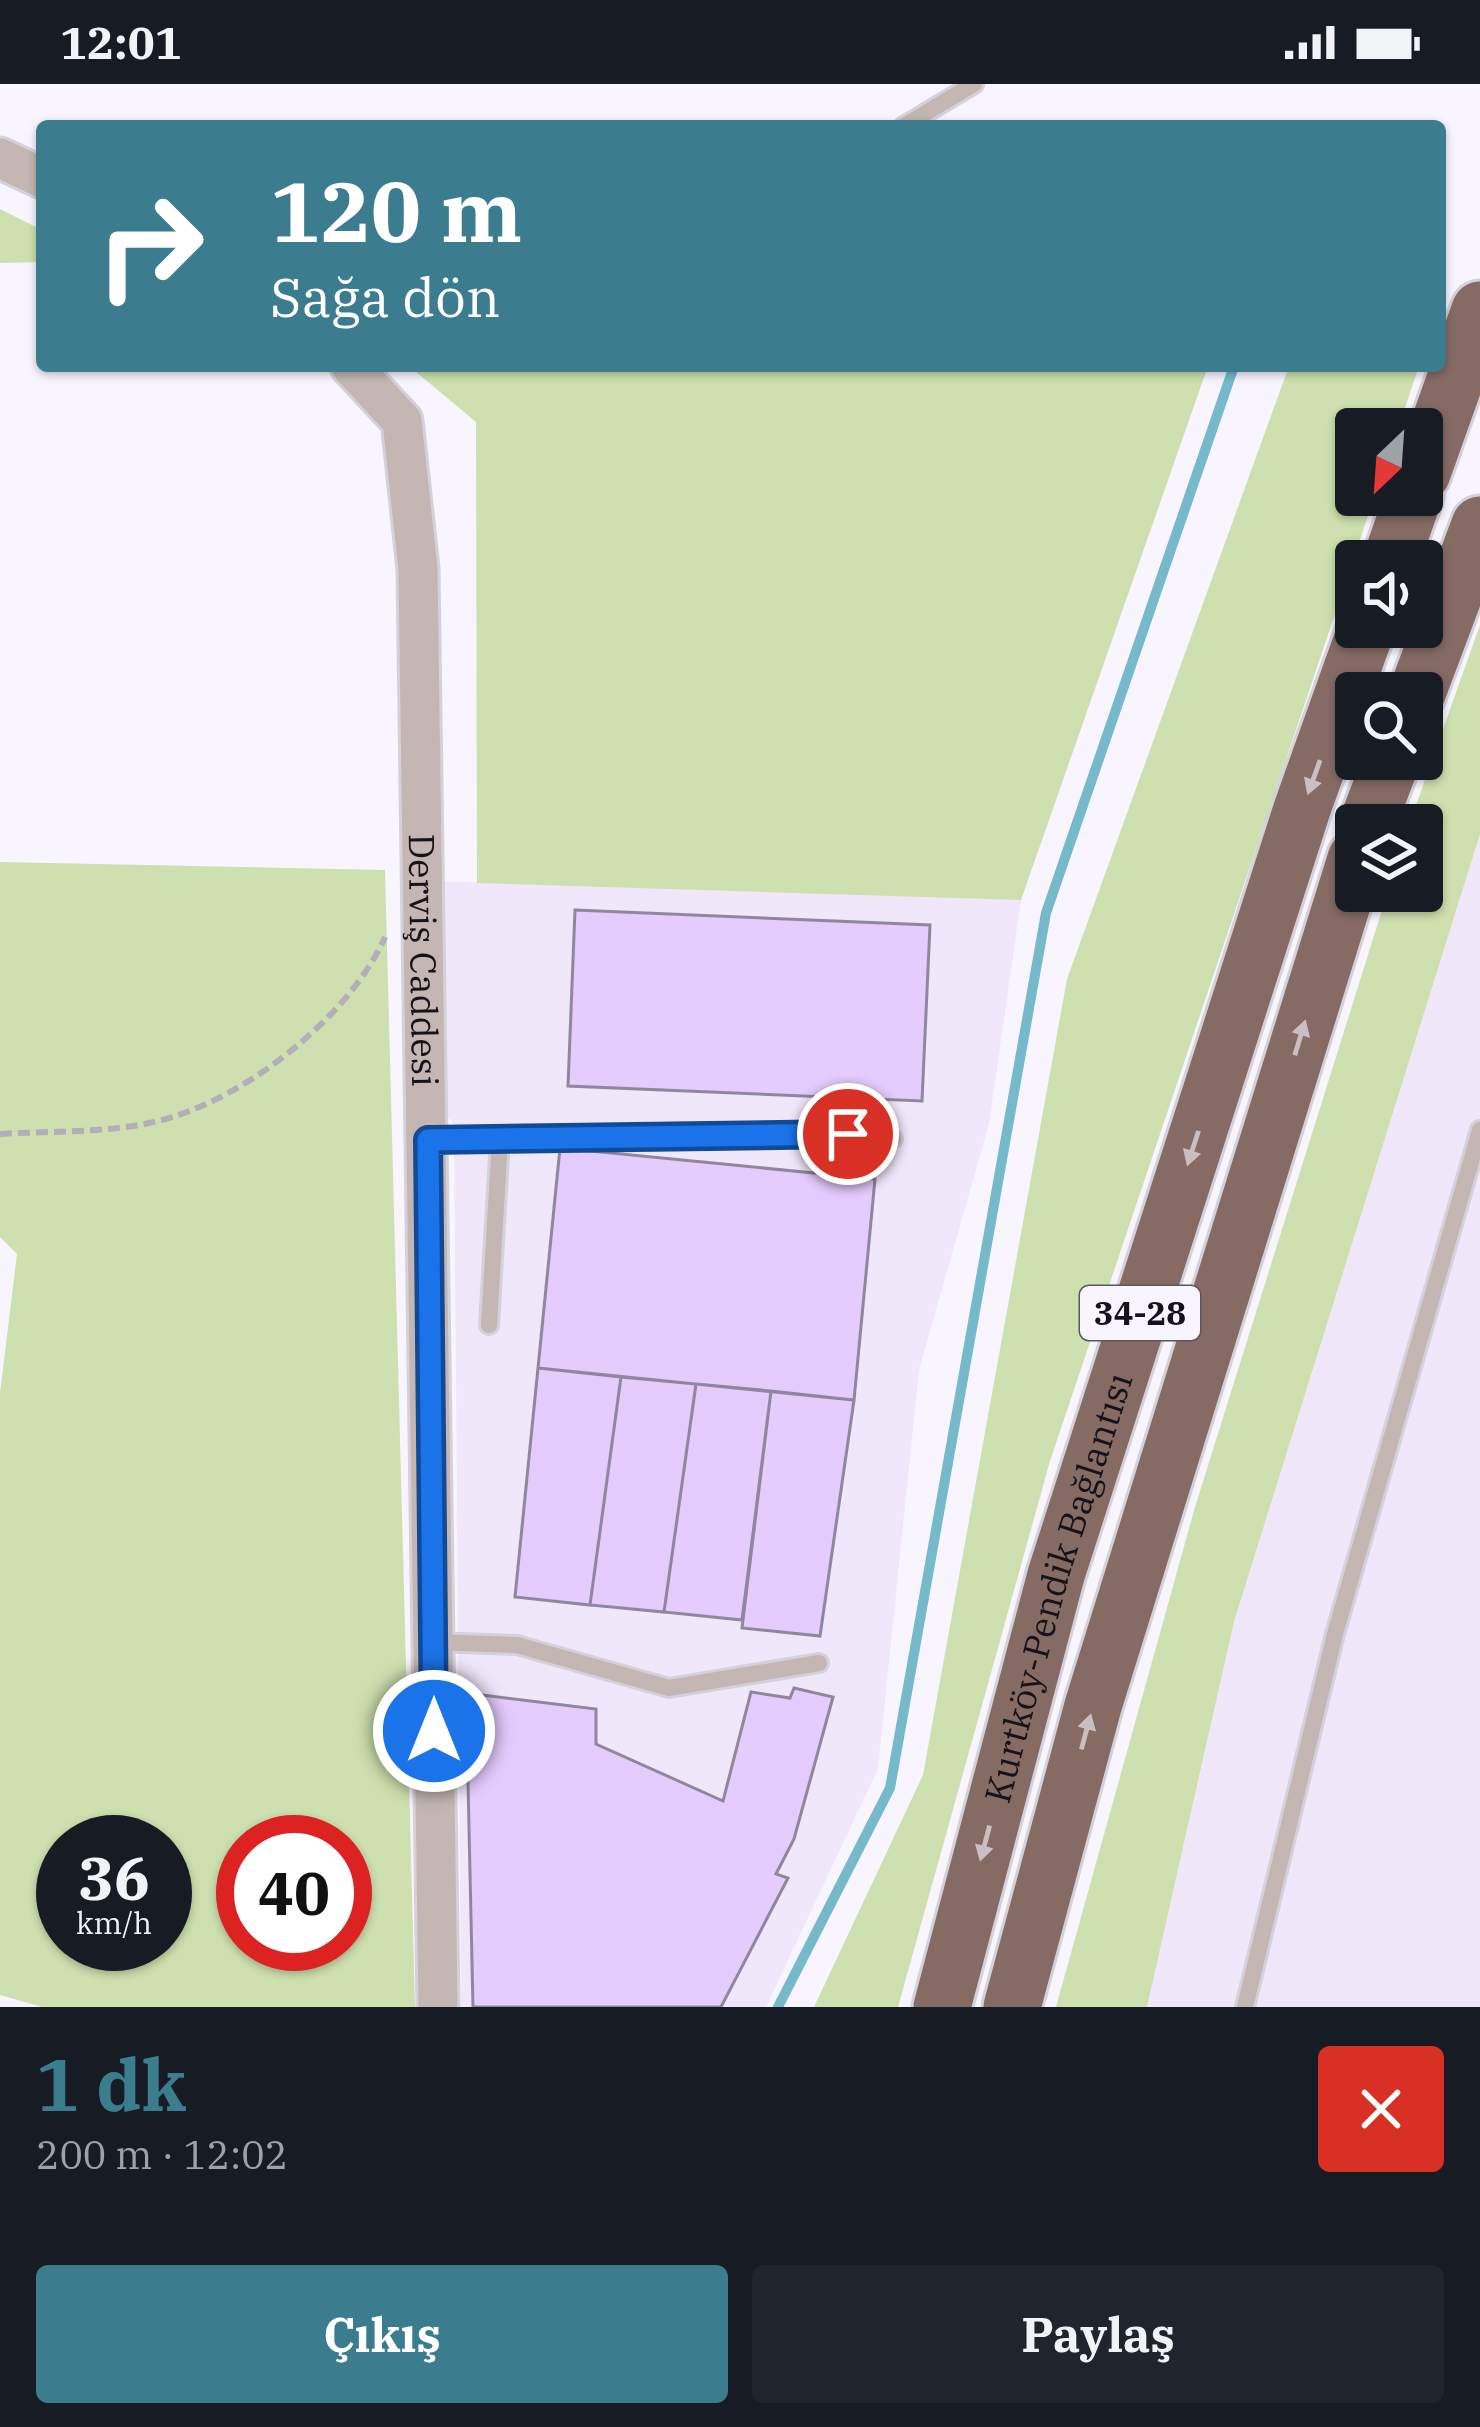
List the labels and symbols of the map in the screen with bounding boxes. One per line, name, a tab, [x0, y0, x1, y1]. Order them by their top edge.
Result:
north arrow	[1335, 408, 1443, 516]
one-way arrow	[1304, 759, 1322, 795]
street label: Derviş Caddesi	[399, 833, 449, 1087]
one-way arrow	[1292, 1019, 1311, 1056]
pin	[797, 1083, 899, 1185]
one-way arrow	[1183, 1130, 1202, 1167]
road number: 34-28	[1080, 1286, 1200, 1340]
street label: Kurtköy-Pendik Bağlantısı	[973, 1367, 1142, 1808]
position arrow	[371, 1668, 497, 1794]
one-way arrow	[1078, 1713, 1097, 1750]
speed limit sign: 40	[216, 1815, 372, 1971]
one-way arrow	[975, 1825, 994, 1862]

